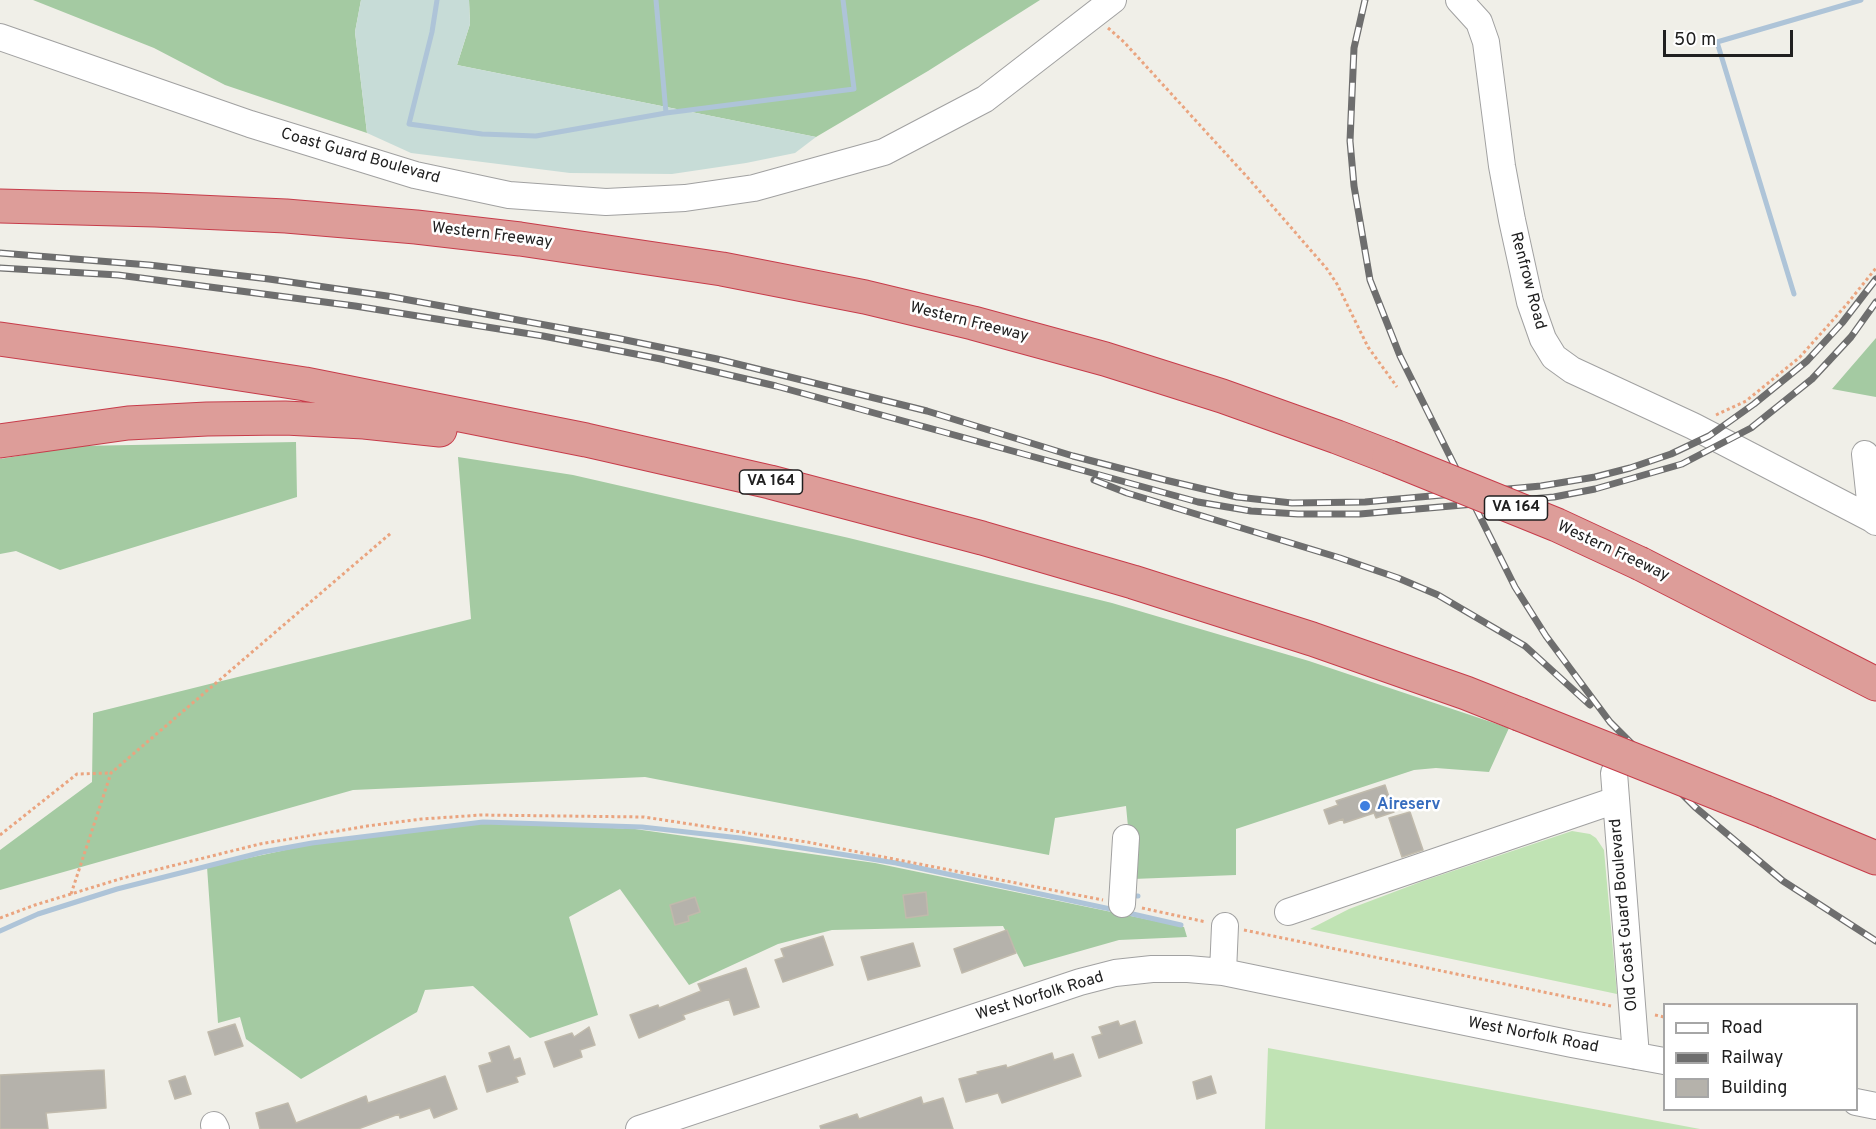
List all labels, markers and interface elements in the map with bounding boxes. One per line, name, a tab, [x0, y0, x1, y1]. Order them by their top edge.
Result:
scale bar	[1666, 18, 1796, 56]
text: 50 m	[1674, 29, 1716, 52]
street label: Coast Guard Boulevard	[278, 125, 442, 189]
street label: Western Freeway	[430, 219, 554, 253]
street label: Renfrow Road	[1505, 230, 1549, 332]
street label: Western Freeway	[908, 299, 1030, 347]
road number: VA 164	[740, 470, 802, 494]
road number: VA 164	[1484, 496, 1547, 520]
street label: Western Freeway	[1554, 518, 1672, 586]
place label: Aireserv	[1377, 796, 1440, 816]
marker: Aireserv	[1358, 799, 1372, 813]
street label: Old Coast Guard Boulevard	[1607, 818, 1643, 1012]
street label: West Norfolk Road	[974, 968, 1106, 1026]
legend	[1663, 1003, 1858, 1111]
street label: West Norfolk Road	[1466, 1014, 1600, 1058]
text: Road	[1721, 1017, 1763, 1040]
text: Railway	[1721, 1047, 1783, 1070]
text: Building	[1721, 1077, 1787, 1100]

